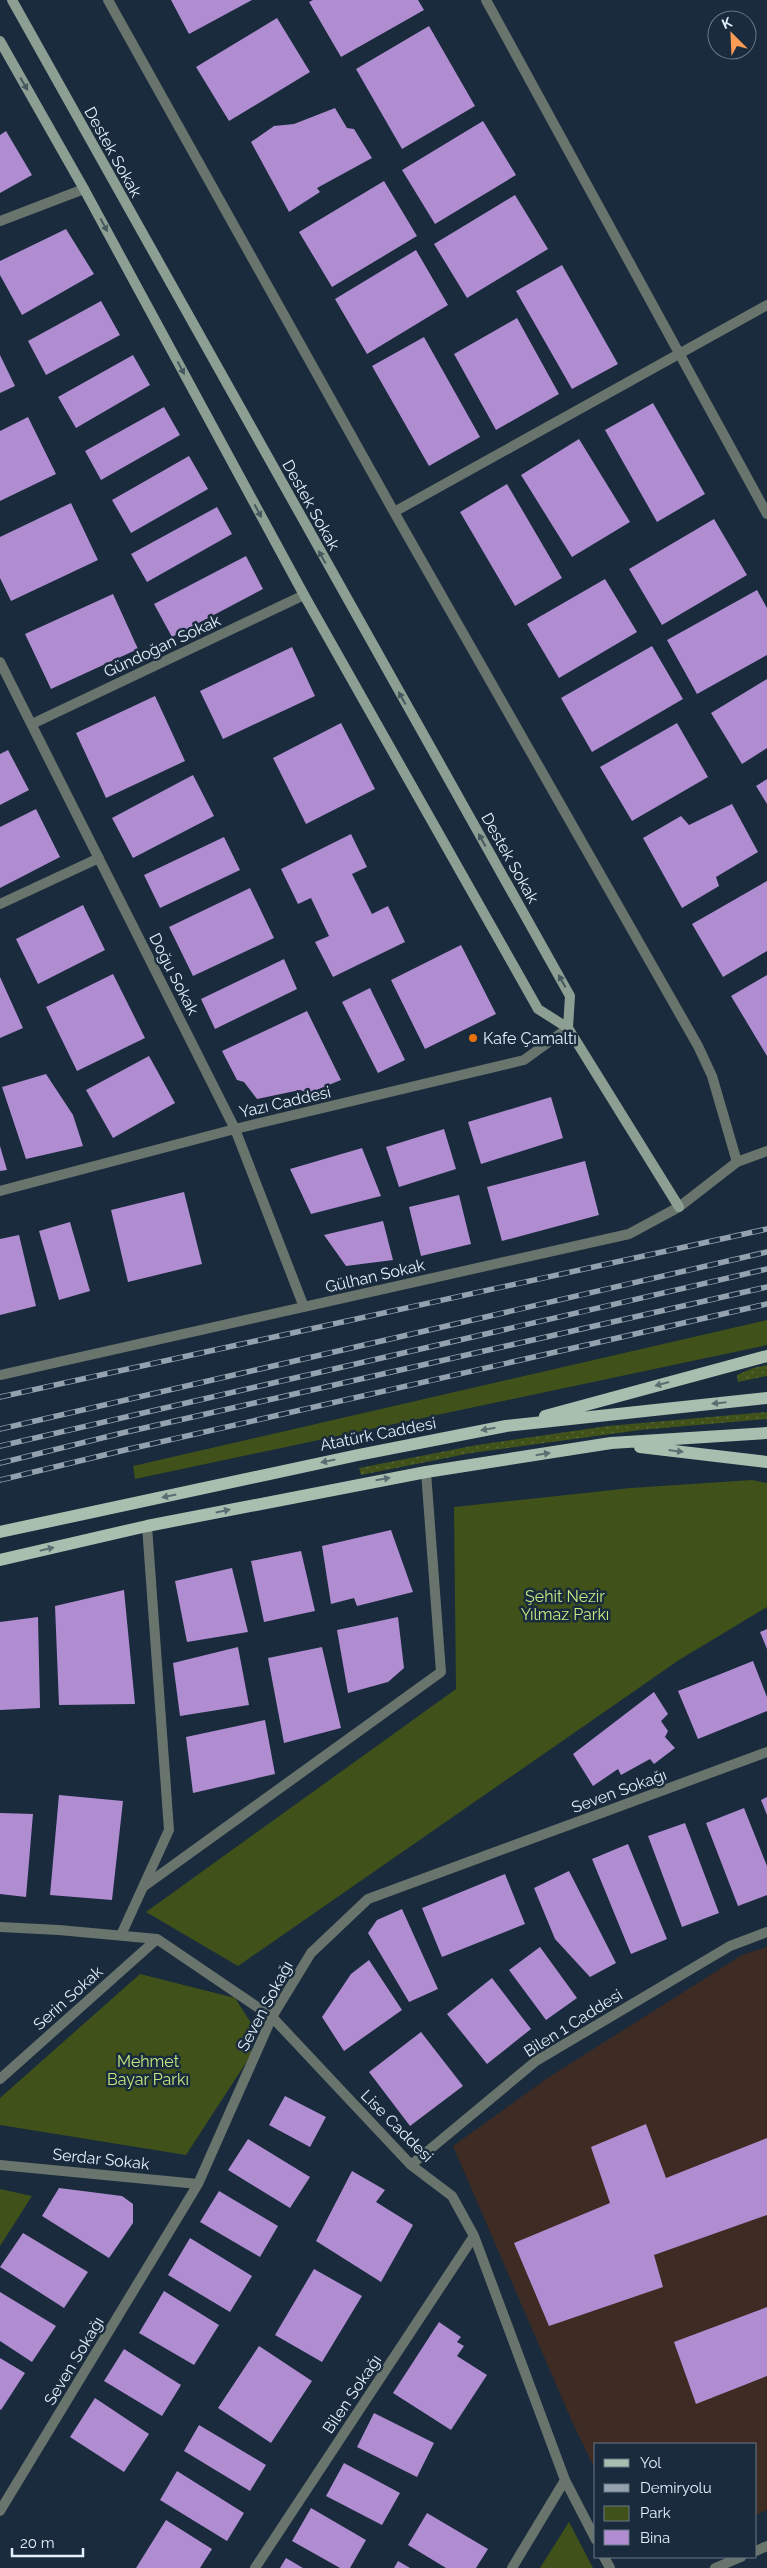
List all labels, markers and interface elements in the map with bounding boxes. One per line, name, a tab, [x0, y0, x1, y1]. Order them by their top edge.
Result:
north arrow	[707, 10, 757, 60]
text: K	[719, 14, 735, 32]
one-way arrow	[20, 76, 28, 91]
street label: Destek Sokak	[80, 103, 146, 201]
one-way arrow	[99, 219, 108, 232]
one-way arrow	[177, 361, 185, 376]
street label: Destek Sokak	[278, 456, 344, 554]
one-way arrow	[254, 504, 263, 518]
one-way arrow	[318, 550, 327, 563]
street label: Gündoğan Sokak	[101, 610, 224, 681]
one-way arrow	[398, 692, 407, 705]
street label: Destek Sokak	[477, 809, 543, 907]
one-way arrow	[478, 833, 487, 846]
street label: Doğu Sokak	[145, 930, 203, 1019]
one-way arrow	[558, 974, 567, 988]
place label: Kafe Çamaltı	[483, 1029, 577, 1048]
marker: Kafe Çamaltı	[467, 1032, 479, 1044]
street label: Yazı Caddesi	[237, 1082, 333, 1122]
street label: Gülhan Sokak	[323, 1255, 427, 1297]
one-way arrow	[655, 1380, 670, 1388]
one-way arrow	[710, 1399, 726, 1407]
street label: Atatürk Caddesi	[318, 1413, 438, 1455]
one-way arrow	[479, 1426, 495, 1434]
one-way arrow	[669, 1447, 685, 1455]
one-way arrow	[536, 1449, 552, 1457]
one-way arrow	[321, 1457, 336, 1465]
one-way arrow	[375, 1475, 391, 1483]
one-way arrow	[161, 1492, 177, 1500]
one-way arrow	[216, 1507, 231, 1515]
one-way arrow	[40, 1545, 55, 1553]
park label: Şehit Nezir Yılmaz Parkı	[521, 1587, 609, 1624]
street label: Seven Sokağı	[569, 1765, 669, 1817]
street label: Seven Sokağı	[233, 1958, 297, 2054]
street label: Serin Sokak	[30, 1962, 107, 2034]
street label: Bilen 1 Caddesi	[520, 1985, 626, 2061]
park label: Mehmet Bayar Parkı	[107, 2052, 189, 2089]
street label: Lise Caddesi	[357, 2086, 437, 2166]
street label: Serdar Sokak	[52, 2144, 151, 2174]
street label: Seven Sokağı	[40, 2313, 108, 2409]
street label: Bilen Sokağı	[319, 2351, 385, 2437]
legend	[594, 2443, 757, 2558]
text: Yol	[640, 2454, 662, 2472]
text: Demiryolu	[640, 2479, 712, 2497]
text: Park	[640, 2504, 671, 2522]
scale bar	[12, 2526, 84, 2558]
text: Bina	[640, 2529, 670, 2547]
text: 20 m	[20, 2534, 55, 2552]

